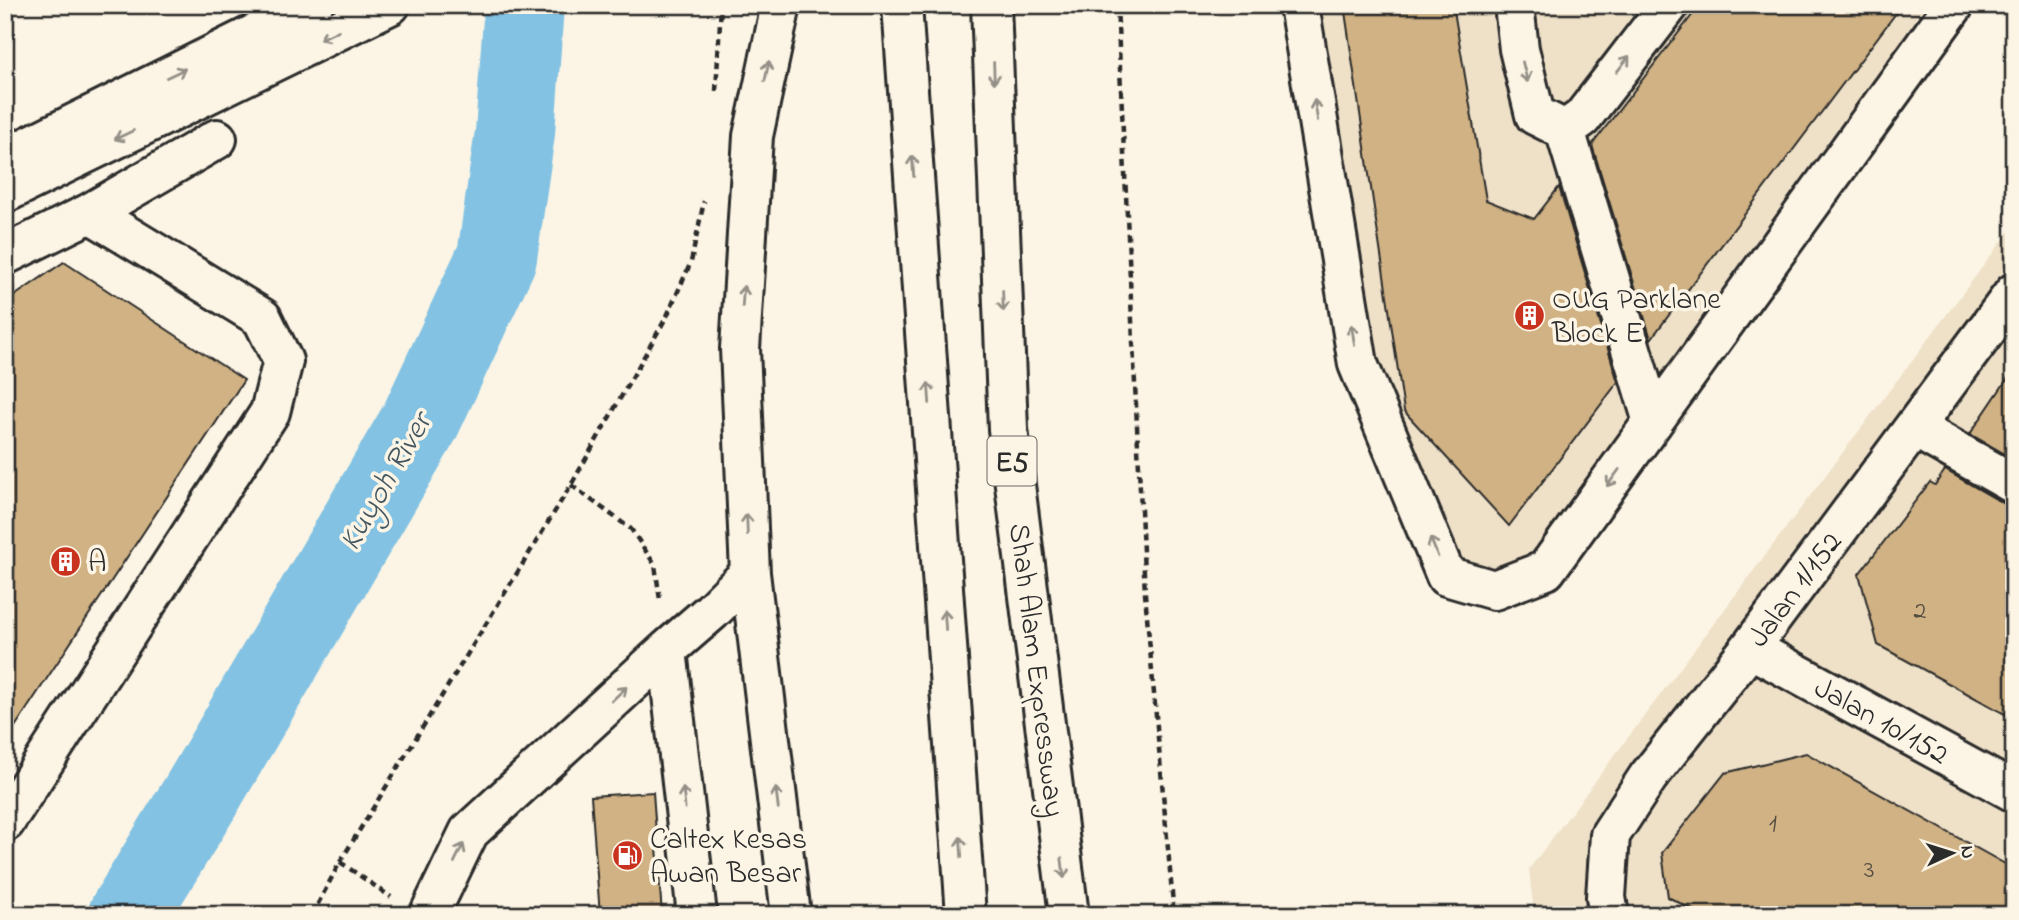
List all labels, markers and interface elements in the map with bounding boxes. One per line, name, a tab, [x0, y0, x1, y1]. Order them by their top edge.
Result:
one-way arrow	[319, 29, 340, 43]
one-way arrow	[1616, 55, 1631, 74]
one-way arrow	[761, 60, 775, 83]
one-way arrow	[1519, 61, 1532, 83]
one-way arrow	[987, 62, 1000, 85]
one-way arrow	[165, 66, 186, 80]
one-way arrow	[1309, 99, 1322, 122]
one-way arrow	[114, 129, 135, 142]
one-way arrow	[906, 155, 919, 178]
place label: OUG Parklane Block E	[1551, 279, 1721, 357]
one-way arrow	[737, 286, 750, 308]
one-way arrow	[996, 289, 1009, 312]
building icon: OUG Parklane Block E	[1512, 298, 1546, 332]
one-way arrow	[1346, 324, 1359, 346]
one-way arrow	[922, 382, 935, 405]
water label: Kuyoh River	[329, 401, 448, 560]
road number: E5	[988, 436, 1036, 486]
one-way arrow	[1605, 468, 1620, 487]
one-way arrow	[741, 512, 754, 535]
street label: Shah Alam Expressway	[995, 521, 1075, 820]
street label: Jalan 1/152	[1738, 524, 1855, 658]
one-way arrow	[1426, 536, 1439, 558]
place label: A	[88, 542, 106, 586]
building icon: A	[48, 544, 82, 578]
house number: 2	[1914, 593, 1927, 631]
one-way arrow	[938, 609, 951, 632]
street label: Jalan 10/152	[1805, 668, 1956, 778]
one-way arrow	[610, 686, 627, 703]
one-way arrow	[677, 787, 690, 810]
one-way arrow	[770, 788, 783, 810]
house number: 1	[1769, 806, 1777, 844]
north arrow	[1918, 818, 1988, 888]
place label: Caltex Kesas Awan Besar	[650, 819, 807, 897]
one-way arrow	[954, 836, 967, 858]
fuel station icon: Caltex Kesas Awan Besar	[610, 838, 644, 872]
one-way arrow	[452, 843, 466, 864]
text: N	[1953, 845, 1980, 860]
house number: 3	[1864, 852, 1874, 890]
one-way arrow	[1056, 856, 1069, 879]

